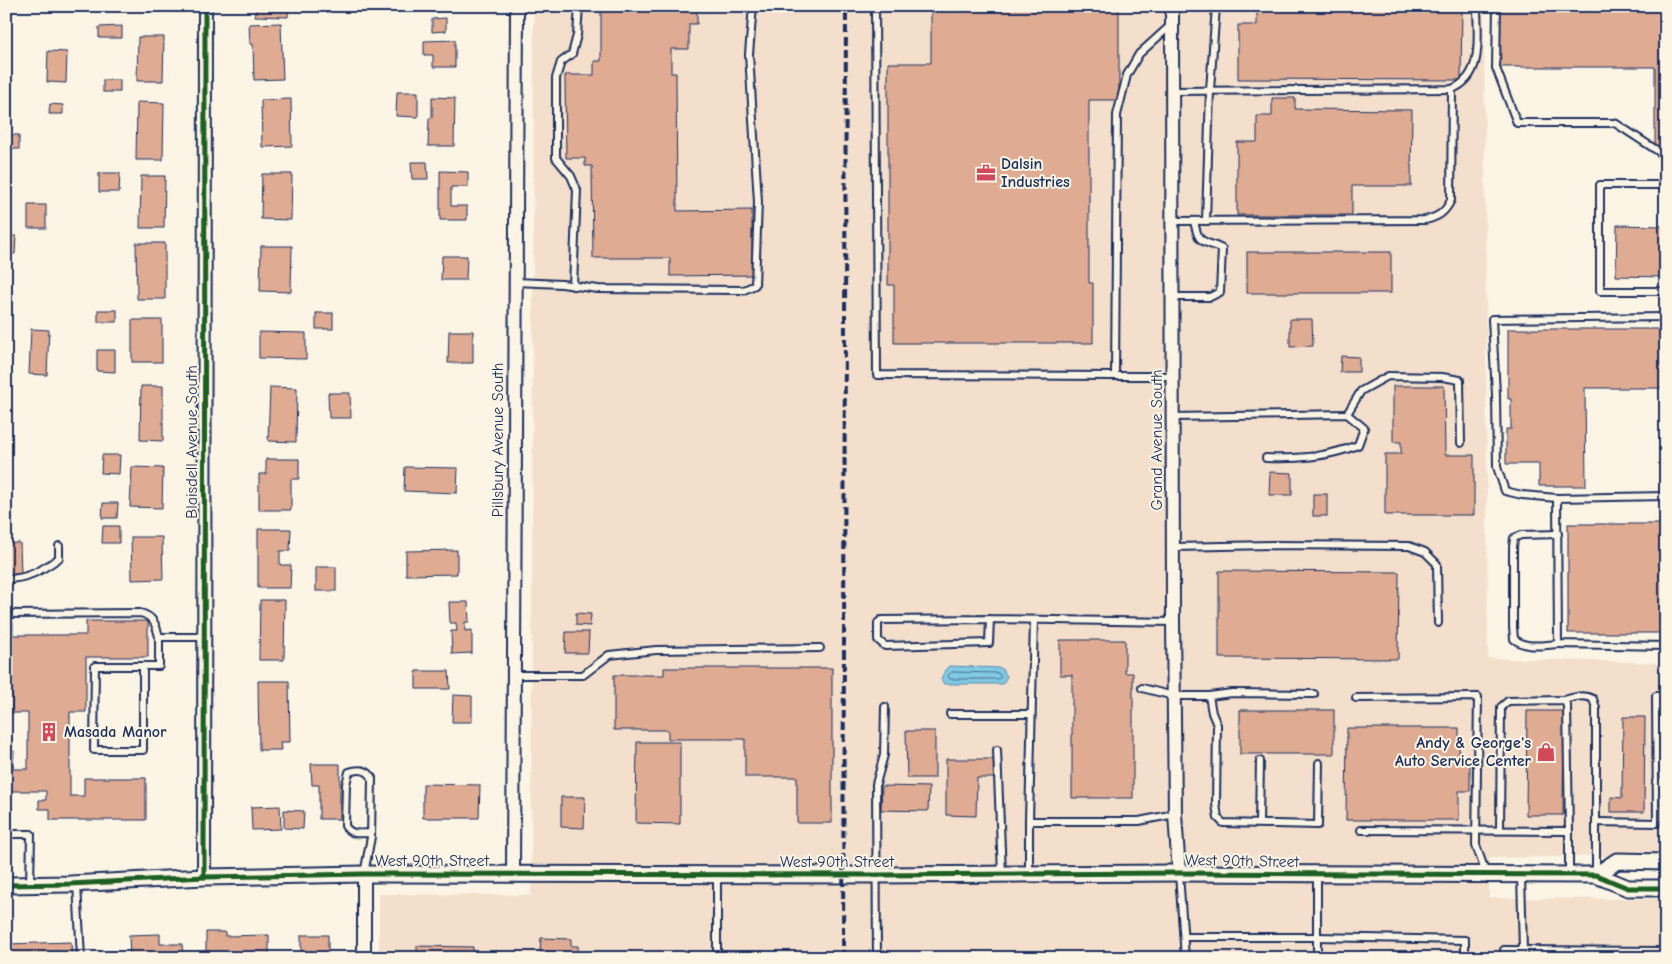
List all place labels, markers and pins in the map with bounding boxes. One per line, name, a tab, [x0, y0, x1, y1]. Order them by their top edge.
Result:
place label: Dalsin Industries	[1001, 155, 1070, 191]
office icon: Dalsin Industries	[975, 162, 997, 184]
building icon: Masada Manor	[38, 721, 60, 743]
place label: Masada Manor	[64, 723, 167, 741]
place label: Andy & George's Auto Service Center	[1395, 734, 1532, 770]
shop icon: Andy & George's Auto Service Center	[1535, 741, 1557, 763]

